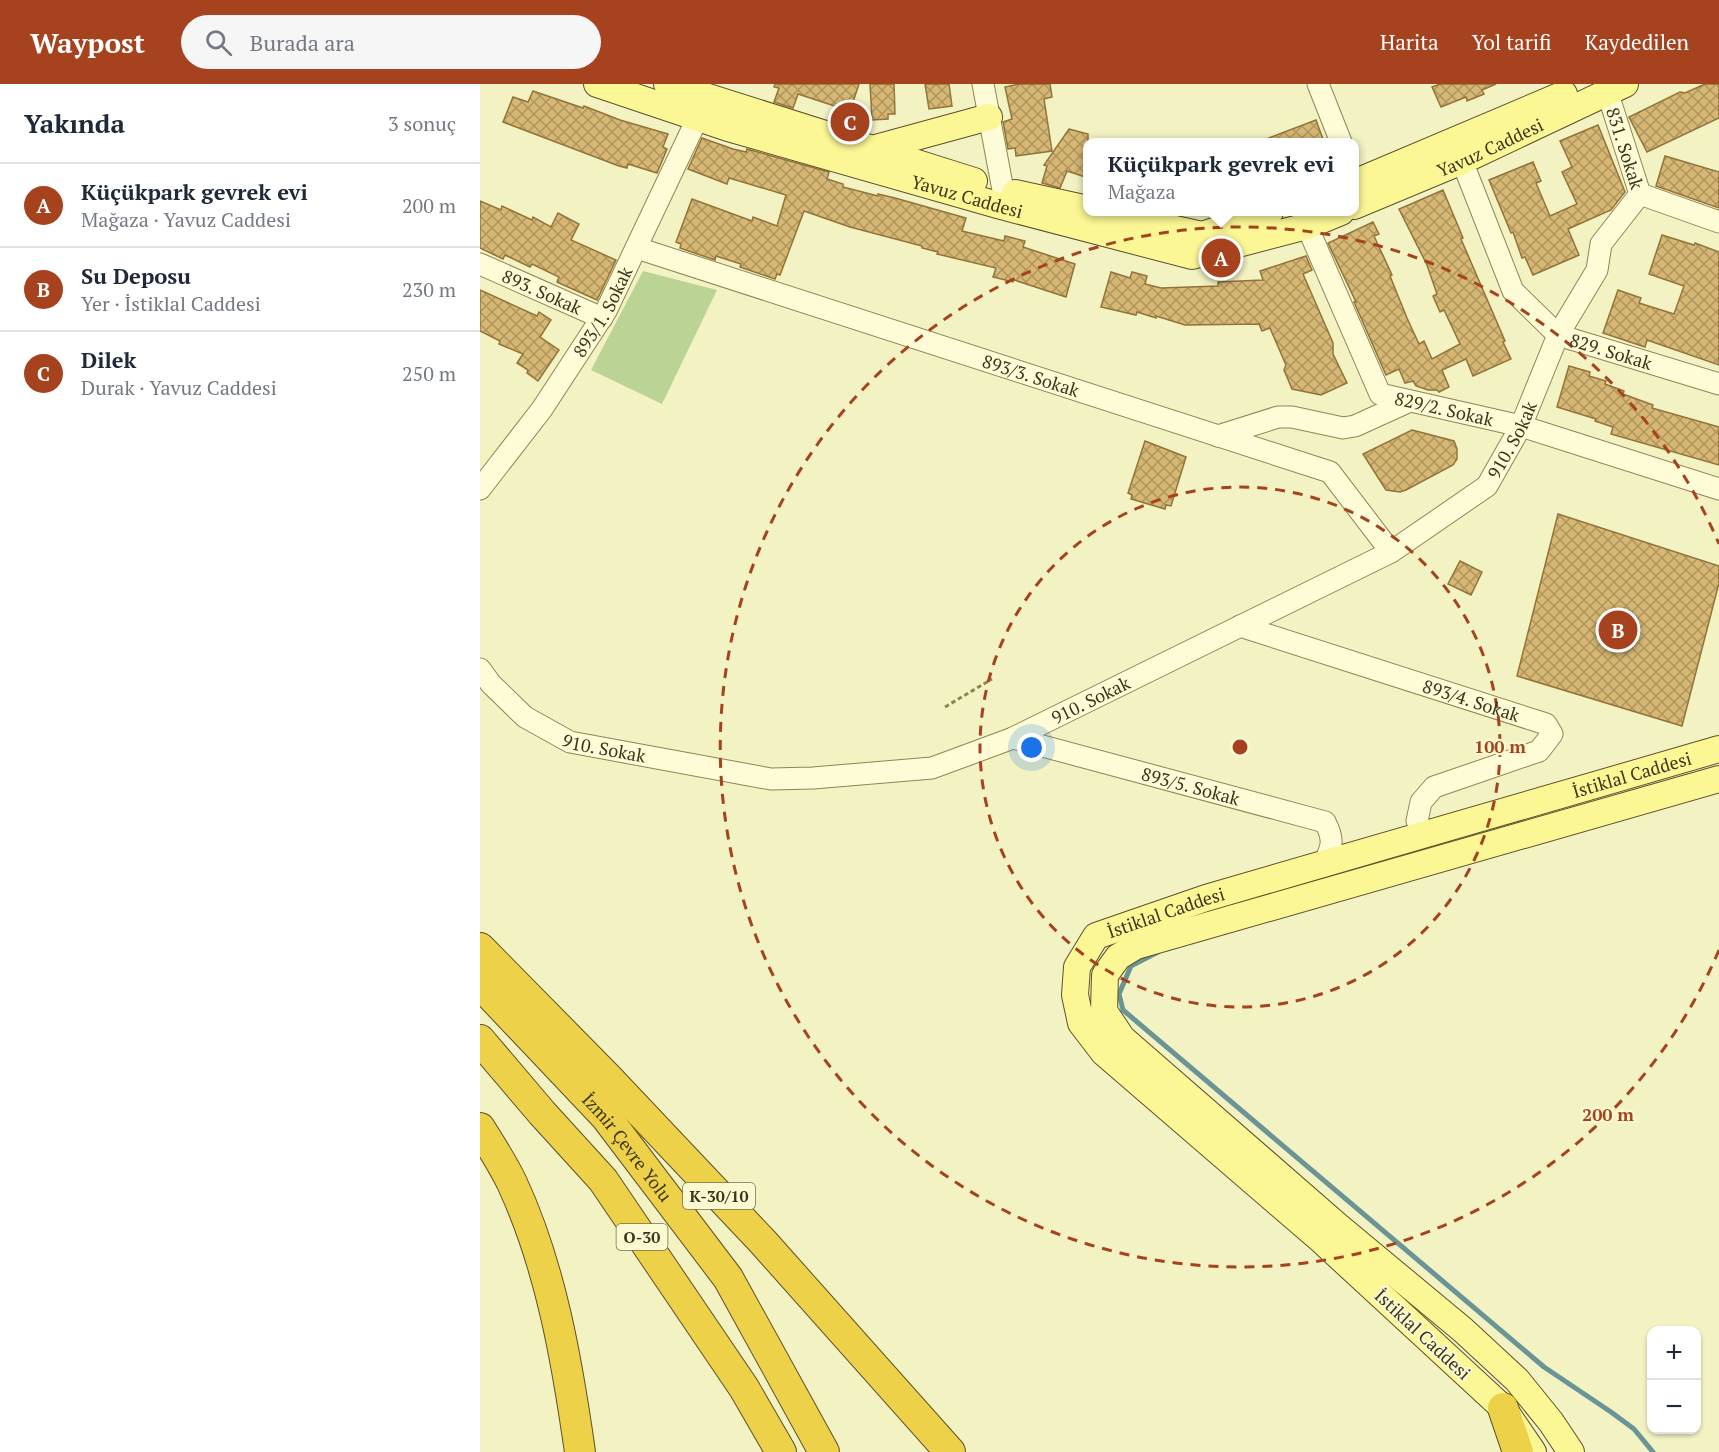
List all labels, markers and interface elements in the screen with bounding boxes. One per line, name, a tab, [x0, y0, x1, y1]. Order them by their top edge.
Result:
search box	[181, 15, 601, 69]
text: Waypost	[30, 24, 145, 61]
icon: search	[202, 26, 235, 59]
text: Burada ara	[250, 28, 355, 57]
text: Harita	[1380, 28, 1439, 56]
text: Yol tarifi	[1472, 28, 1552, 56]
text: Kaydedilen	[1585, 28, 1689, 56]
pin: C	[830, 99, 869, 144]
street label: 831. Sokak	[1601, 104, 1650, 193]
text: Yakında	[24, 106, 125, 140]
text: 3 sonuç	[388, 110, 456, 137]
street label: Yavuz Caddesi	[1433, 112, 1547, 182]
popup	[1083, 138, 1359, 216]
text: Küçükpark gevrek evi	[1108, 149, 1334, 178]
street label: Yavuz Caddesi	[909, 169, 1026, 223]
text: Küçükpark gevrek evi	[81, 177, 308, 206]
text: Mağaza	[1108, 178, 1176, 205]
text: A	[36, 192, 51, 219]
text: 200 m	[402, 192, 456, 219]
text: Mağaza · Yavuz Caddesi	[81, 206, 291, 233]
pin: A	[1202, 236, 1240, 280]
text: Su Deposu	[81, 261, 191, 290]
street label: 893/1. Sokak	[567, 262, 638, 362]
street label: 893. Sokak	[499, 263, 586, 320]
text: B	[37, 276, 50, 303]
text: 230 m	[402, 276, 456, 303]
text: Yer · İstiklal Caddesi	[81, 290, 261, 317]
street label: 829. Sokak	[1567, 327, 1656, 375]
text: Dilek	[81, 345, 136, 374]
street label: 893/3. Sokak	[979, 348, 1083, 402]
text: C	[37, 360, 50, 387]
text: 250 m	[402, 360, 456, 387]
text: Durak · Yavuz Caddesi	[81, 374, 277, 401]
street label: 829/2. Sokak	[1392, 386, 1497, 432]
street label: 910. Sokak	[1482, 397, 1542, 483]
pin: B	[1598, 608, 1638, 652]
street label: 910. Sokak	[1047, 670, 1134, 729]
street label: 893/4. Sokak	[1420, 673, 1524, 727]
street label: 910. Sokak	[557, 728, 649, 768]
your location	[1017, 733, 1046, 762]
text: 100 m	[1474, 734, 1526, 758]
centre of rings	[1230, 737, 1250, 757]
street label: İstiklal Caddesi	[1569, 746, 1694, 803]
street label: 893/5. Sokak	[1139, 761, 1243, 811]
street label: İstiklal Caddesi	[1104, 881, 1227, 943]
street label: İzmir Çevre Yolu	[577, 1087, 678, 1206]
text: 200 m	[1582, 1102, 1634, 1126]
road number: K-30/10	[683, 1183, 755, 1209]
road number: O-30	[616, 1224, 668, 1250]
street label: İstiklal Caddesi	[1370, 1283, 1476, 1385]
map controls	[1647, 1326, 1701, 1434]
button: +	[1647, 1326, 1701, 1380]
button: −	[1647, 1380, 1701, 1434]

